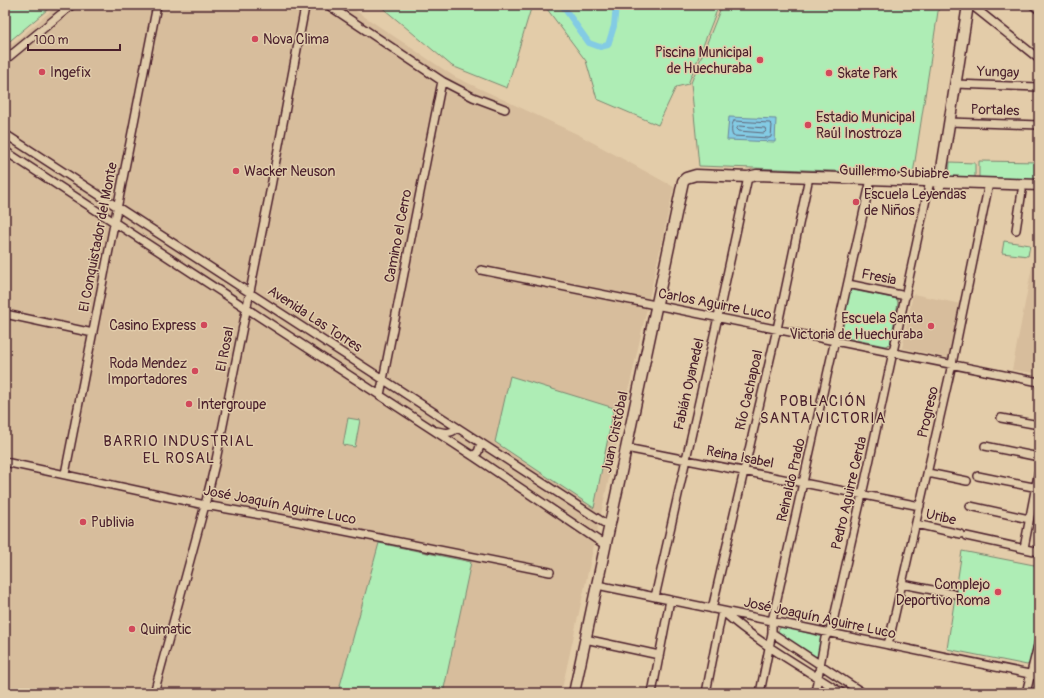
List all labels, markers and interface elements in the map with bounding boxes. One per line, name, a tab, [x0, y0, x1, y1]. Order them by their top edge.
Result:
scale bar	[28, 26, 120, 52]
place label: Nova Clima	[263, 31, 329, 48]
text: 100 m	[34, 33, 69, 48]
marker: Nova Clima	[250, 34, 260, 44]
place label: Piscina Municipal de Huechuraba	[655, 44, 752, 77]
marker: Piscina Municipal de Huechuraba	[755, 55, 765, 65]
street label: Yungay	[976, 63, 1019, 81]
place label: Ingefix	[50, 64, 91, 81]
place label: Skate Park	[837, 65, 897, 82]
marker: Ingefix	[37, 67, 47, 77]
marker: Skate Park	[824, 68, 834, 78]
street label: Portales	[970, 101, 1020, 119]
place label: Estadio Municipal Raúl Inostroza	[816, 109, 915, 142]
marker: Estadio Municipal Raúl Inostroza	[803, 120, 813, 130]
street label: El Conquistador del Monte	[75, 161, 121, 313]
street label: Guillermo Subiabre	[839, 162, 949, 182]
place label: Wacker Neuson	[244, 163, 335, 180]
marker: Wacker Neuson	[231, 166, 241, 176]
place label: Escuela Leyendas de Niños	[864, 186, 967, 219]
street label: Camino el Cerro	[381, 187, 415, 284]
marker: Escuela Leyendas de Niños	[851, 197, 861, 207]
street label: Fresia	[860, 265, 898, 289]
street label: Avenida Las Torres	[265, 282, 366, 356]
street label: Carlos Aguirre Luco	[657, 285, 774, 323]
place label: Escuela Santa Victoria de Huechuraba	[789, 310, 923, 343]
place label: Casino Express	[109, 317, 197, 334]
marker: Casino Express	[199, 320, 209, 330]
marker: Escuela Santa Victoria de Huechuraba	[926, 321, 936, 331]
street label: El Rosal	[212, 325, 238, 373]
street label: Fabián Oyanedel	[670, 336, 708, 432]
street label: Río Cachapoal	[732, 348, 766, 432]
place label: Roda Mendez Importadores	[107, 355, 188, 388]
marker: Roda Mendez Importadores	[190, 366, 200, 376]
street label: Progreso	[914, 384, 942, 439]
street label: Juan Cristóbal	[598, 390, 632, 474]
district label: POBLACIÓN SANTA VICTORIA	[760, 392, 886, 428]
place label: Intergroupe	[197, 396, 266, 413]
marker: Intergroupe	[184, 399, 194, 409]
district label: BARRIO INDUSTRIAL EL ROSAL	[103, 432, 255, 468]
street label: Pedro Aguirre Cerda	[828, 435, 870, 551]
street label: Reinaldo Prado	[773, 436, 809, 523]
street label: Reina Isabel	[705, 442, 775, 472]
street label: José Joaquín Aguirre Luco	[202, 482, 358, 528]
street label: Uribe	[924, 505, 958, 529]
place label: Publivia	[91, 514, 134, 531]
marker: Publivia	[78, 517, 88, 527]
place label: Complejo Deportivo Roma	[896, 576, 990, 609]
marker: Complejo Deportivo Roma	[993, 587, 1003, 597]
street label: José Joaquín Aguirre Luco	[742, 594, 898, 643]
place label: Quimatic	[140, 621, 192, 638]
marker: Quimatic	[127, 624, 137, 634]

